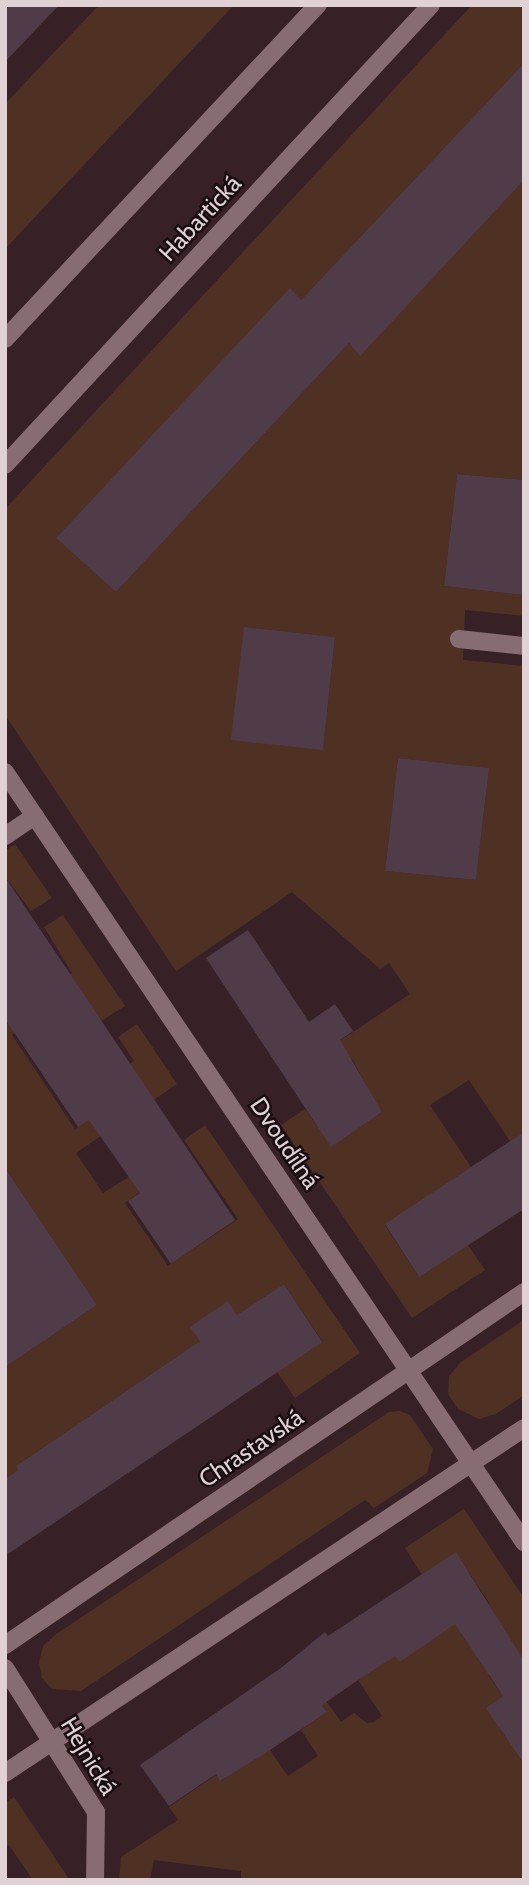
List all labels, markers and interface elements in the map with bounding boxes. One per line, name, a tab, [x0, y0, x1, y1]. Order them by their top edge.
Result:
street label: Habartická	[153, 169, 247, 267]
street label: Dvoudílná	[244, 1092, 326, 1194]
street label: Chrastavská	[193, 1403, 309, 1493]
street label: Hejnická	[55, 1712, 123, 1800]

